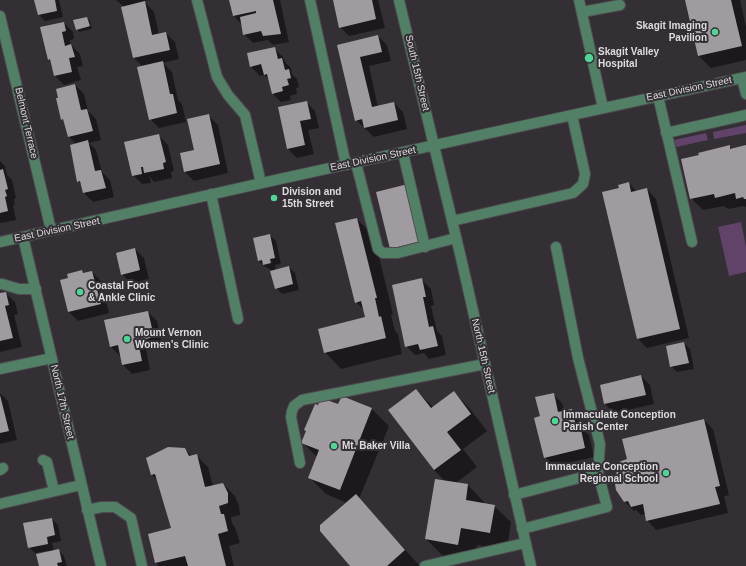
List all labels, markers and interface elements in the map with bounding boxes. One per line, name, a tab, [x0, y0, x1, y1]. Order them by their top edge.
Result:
place label: Skagit Imaging Pavilion	[636, 20, 707, 44]
marker: Skagit Imaging Pavilion	[710, 27, 720, 37]
street label: South 15th Street	[402, 34, 432, 112]
place label: Skagit Valley Hospital	[598, 46, 659, 70]
marker: Skagit Valley Hospital	[583, 52, 595, 64]
street label: East Division Street	[645, 74, 733, 104]
street label: Belmont Terrace	[12, 86, 40, 160]
street label: East Division Street	[329, 144, 417, 174]
place label: Division and 15th Street	[282, 186, 341, 210]
marker: Division and 15th Street	[269, 193, 279, 203]
street label: East Division Street	[13, 215, 101, 245]
place label: Coastal Foot & Ankle Clinic	[88, 280, 155, 304]
marker: Coastal Foot & Ankle Clinic	[75, 287, 85, 297]
street label: North 15th Street	[469, 318, 497, 394]
place label: Mount Vernon Women's Clinic	[135, 327, 209, 350]
marker: Mount Vernon Women's Clinic	[122, 334, 132, 344]
street label: North 17th Street	[48, 364, 76, 440]
place label: Immaculate Conception Parish Center	[563, 409, 676, 432]
marker: Immaculate Conception Parish Center	[550, 416, 560, 426]
place label: Mt. Baker Villa	[342, 440, 410, 452]
marker: Mt. Baker Villa	[329, 441, 339, 451]
place label: Immaculate Conception Regional School	[545, 461, 658, 484]
marker: Immaculate Conception Regional School	[661, 468, 671, 478]

